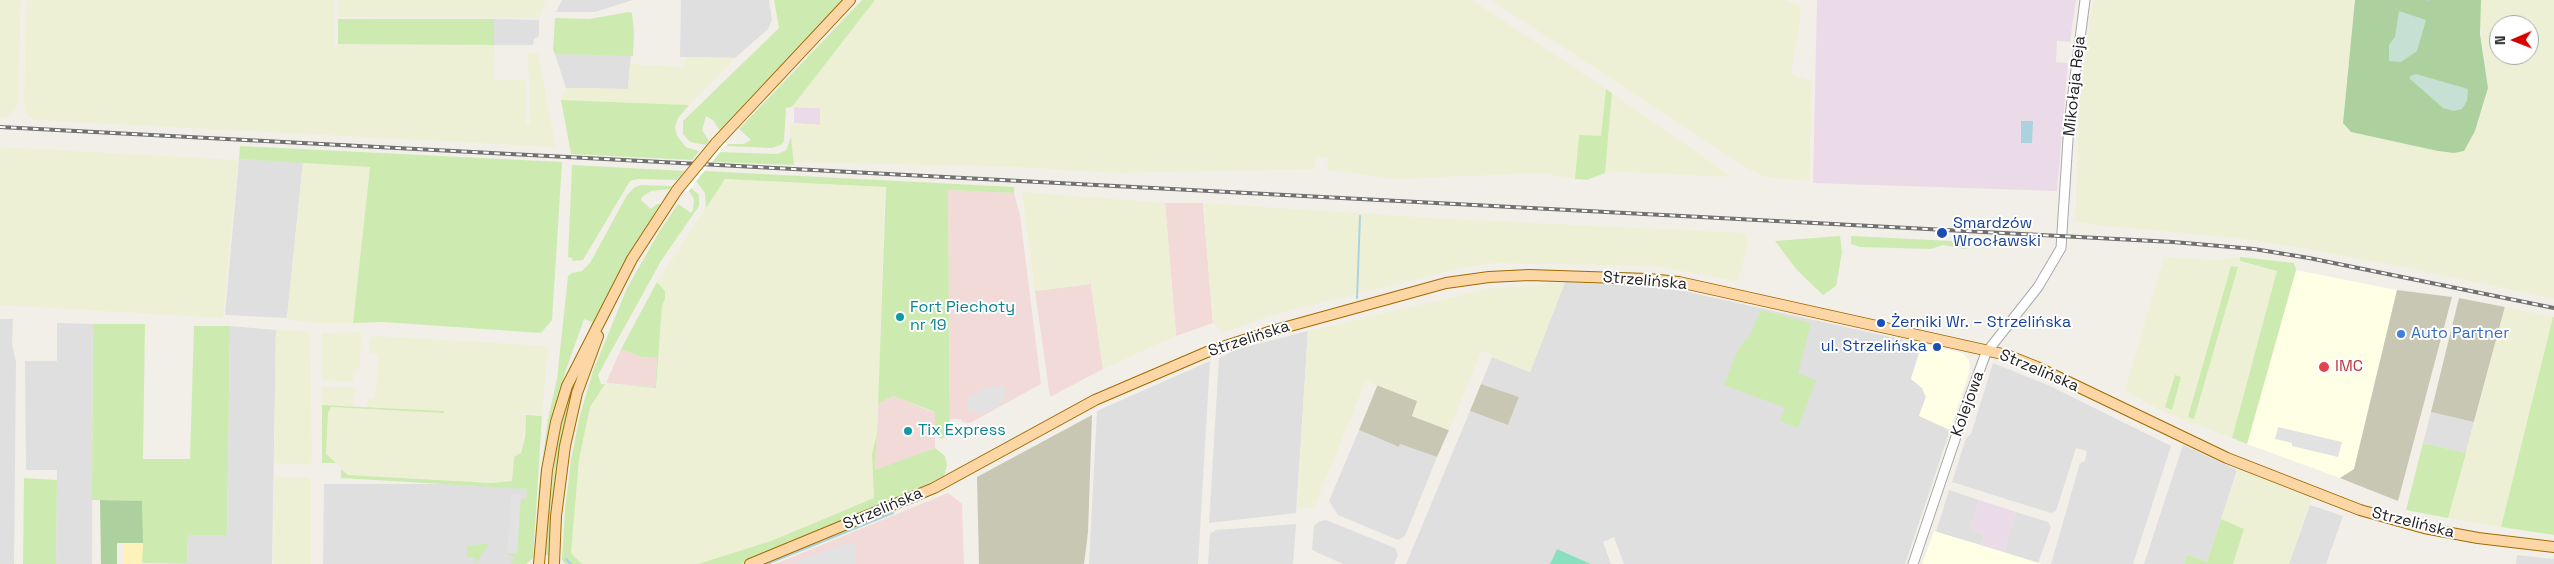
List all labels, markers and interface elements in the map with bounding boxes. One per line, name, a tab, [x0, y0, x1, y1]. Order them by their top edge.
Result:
north arrow	[2489, 15, 2539, 65]
street label: Mikołaja Reja	[2060, 35, 2090, 137]
text: N	[2491, 35, 2509, 45]
place label: Smardzów Wrocławski	[1953, 214, 2041, 252]
marker: Smardzów Wrocławski	[1935, 226, 1949, 240]
street label: Strzelińska	[1602, 268, 1688, 294]
place label: Fort Piechoty nr 19	[910, 298, 1015, 336]
marker: Fort Piechoty nr 19	[894, 311, 906, 323]
place label: Żerniki Wr. – Strzelińska	[1891, 313, 2071, 333]
street label: Strzelińska	[1206, 317, 1292, 361]
marker: Żerniki Wr. – Strzelińska	[1875, 317, 1887, 329]
place label: Auto Partner	[2411, 324, 2509, 344]
marker: Auto Partner	[2395, 328, 2407, 340]
place label: ul. Strzelińska	[1821, 337, 1927, 357]
marker: ul. Strzelińska	[1931, 341, 1943, 353]
street label: Strzelińska	[1996, 346, 2082, 396]
place label: IMC	[2335, 357, 2363, 377]
marker: IMC	[2317, 360, 2331, 374]
street label: Kolejowa	[1947, 369, 1989, 439]
place label: Tix Express	[918, 421, 1006, 441]
marker: Tix Express	[902, 425, 914, 437]
street label: Strzelińska	[840, 484, 926, 534]
street label: Strzelińska	[2370, 503, 2456, 543]

